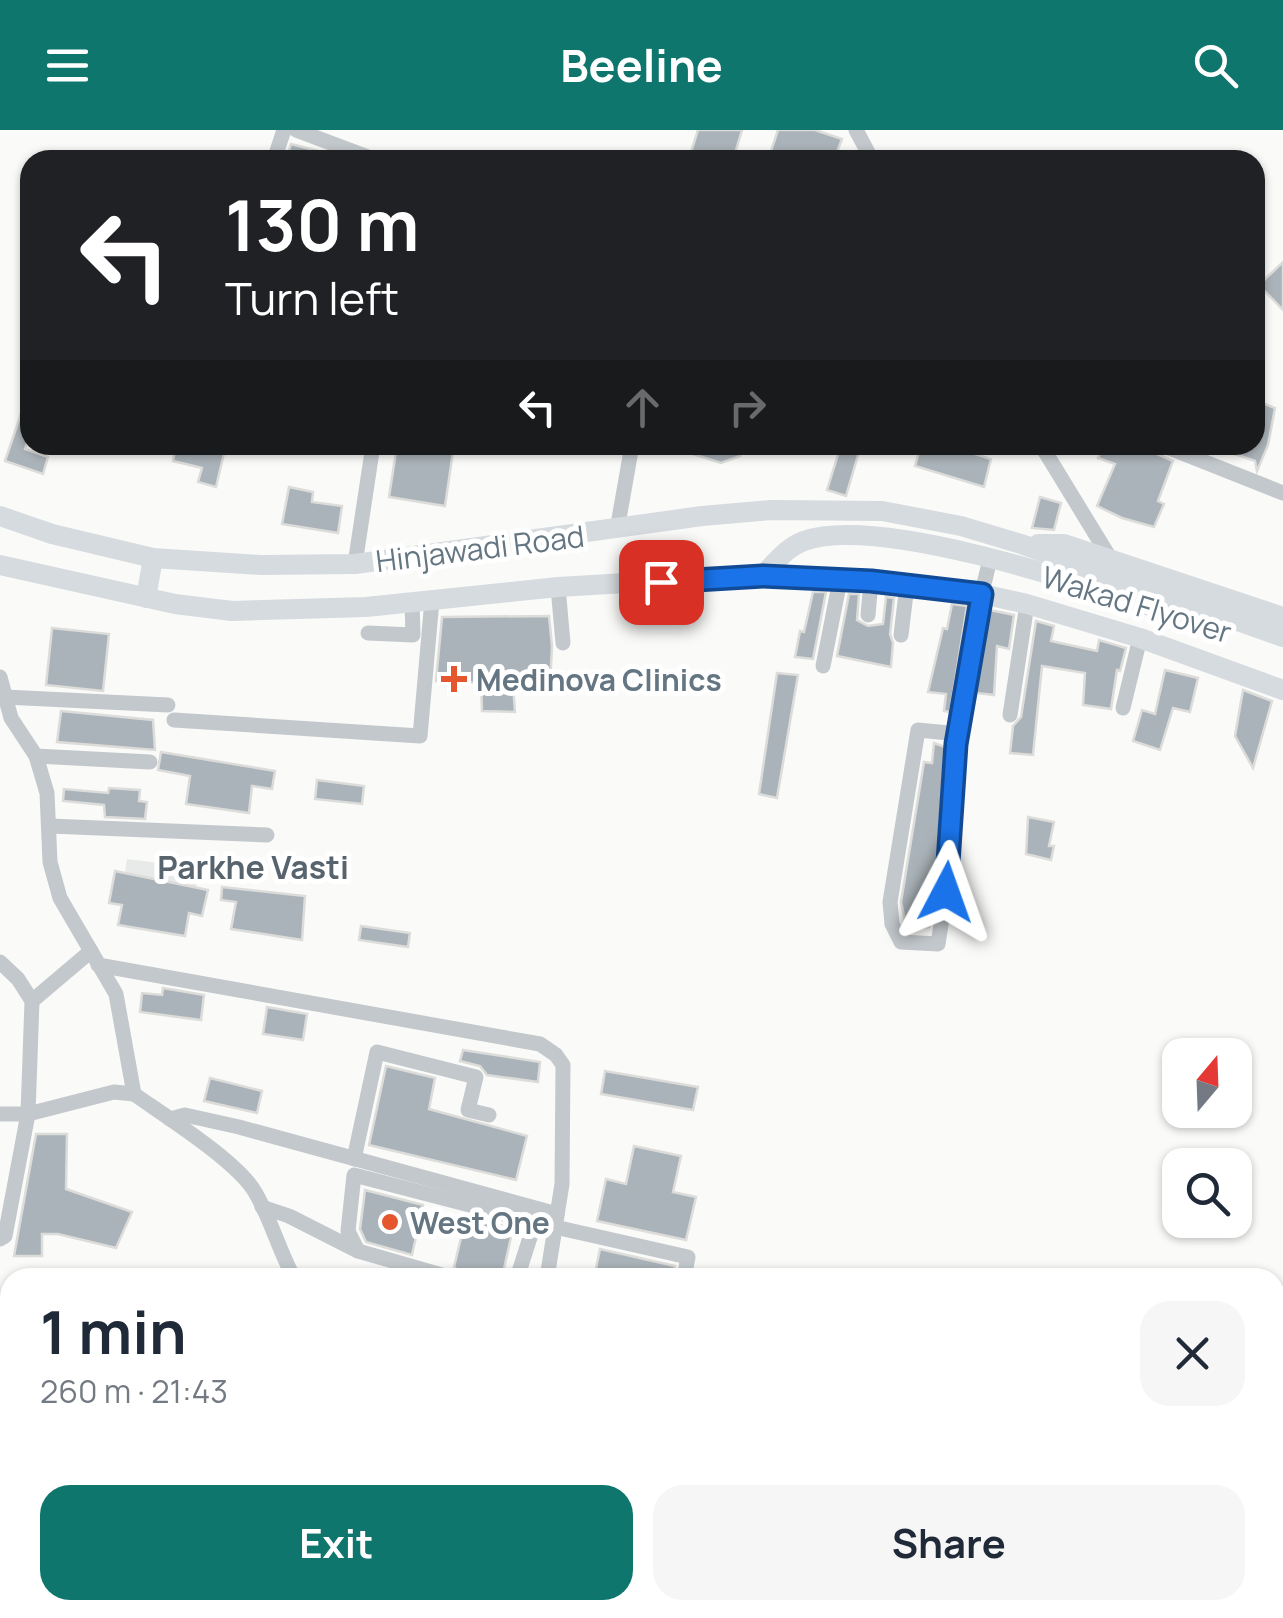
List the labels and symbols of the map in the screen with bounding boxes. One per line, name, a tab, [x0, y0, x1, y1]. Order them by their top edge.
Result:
street label: Hinjawadi Road	[373, 515, 587, 581]
pin	[619, 540, 704, 625]
street label: Wakad Flyover	[1037, 556, 1237, 652]
place label: Medinova Clinics	[476, 659, 722, 700]
marker: Medinova Clinics	[441, 666, 467, 692]
position arrow	[894, 840, 998, 944]
district label: Parkhe Vasti	[157, 845, 349, 889]
north arrow	[1162, 1038, 1252, 1128]
place label: West One	[410, 1202, 550, 1243]
marker: West One	[379, 1211, 401, 1233]

